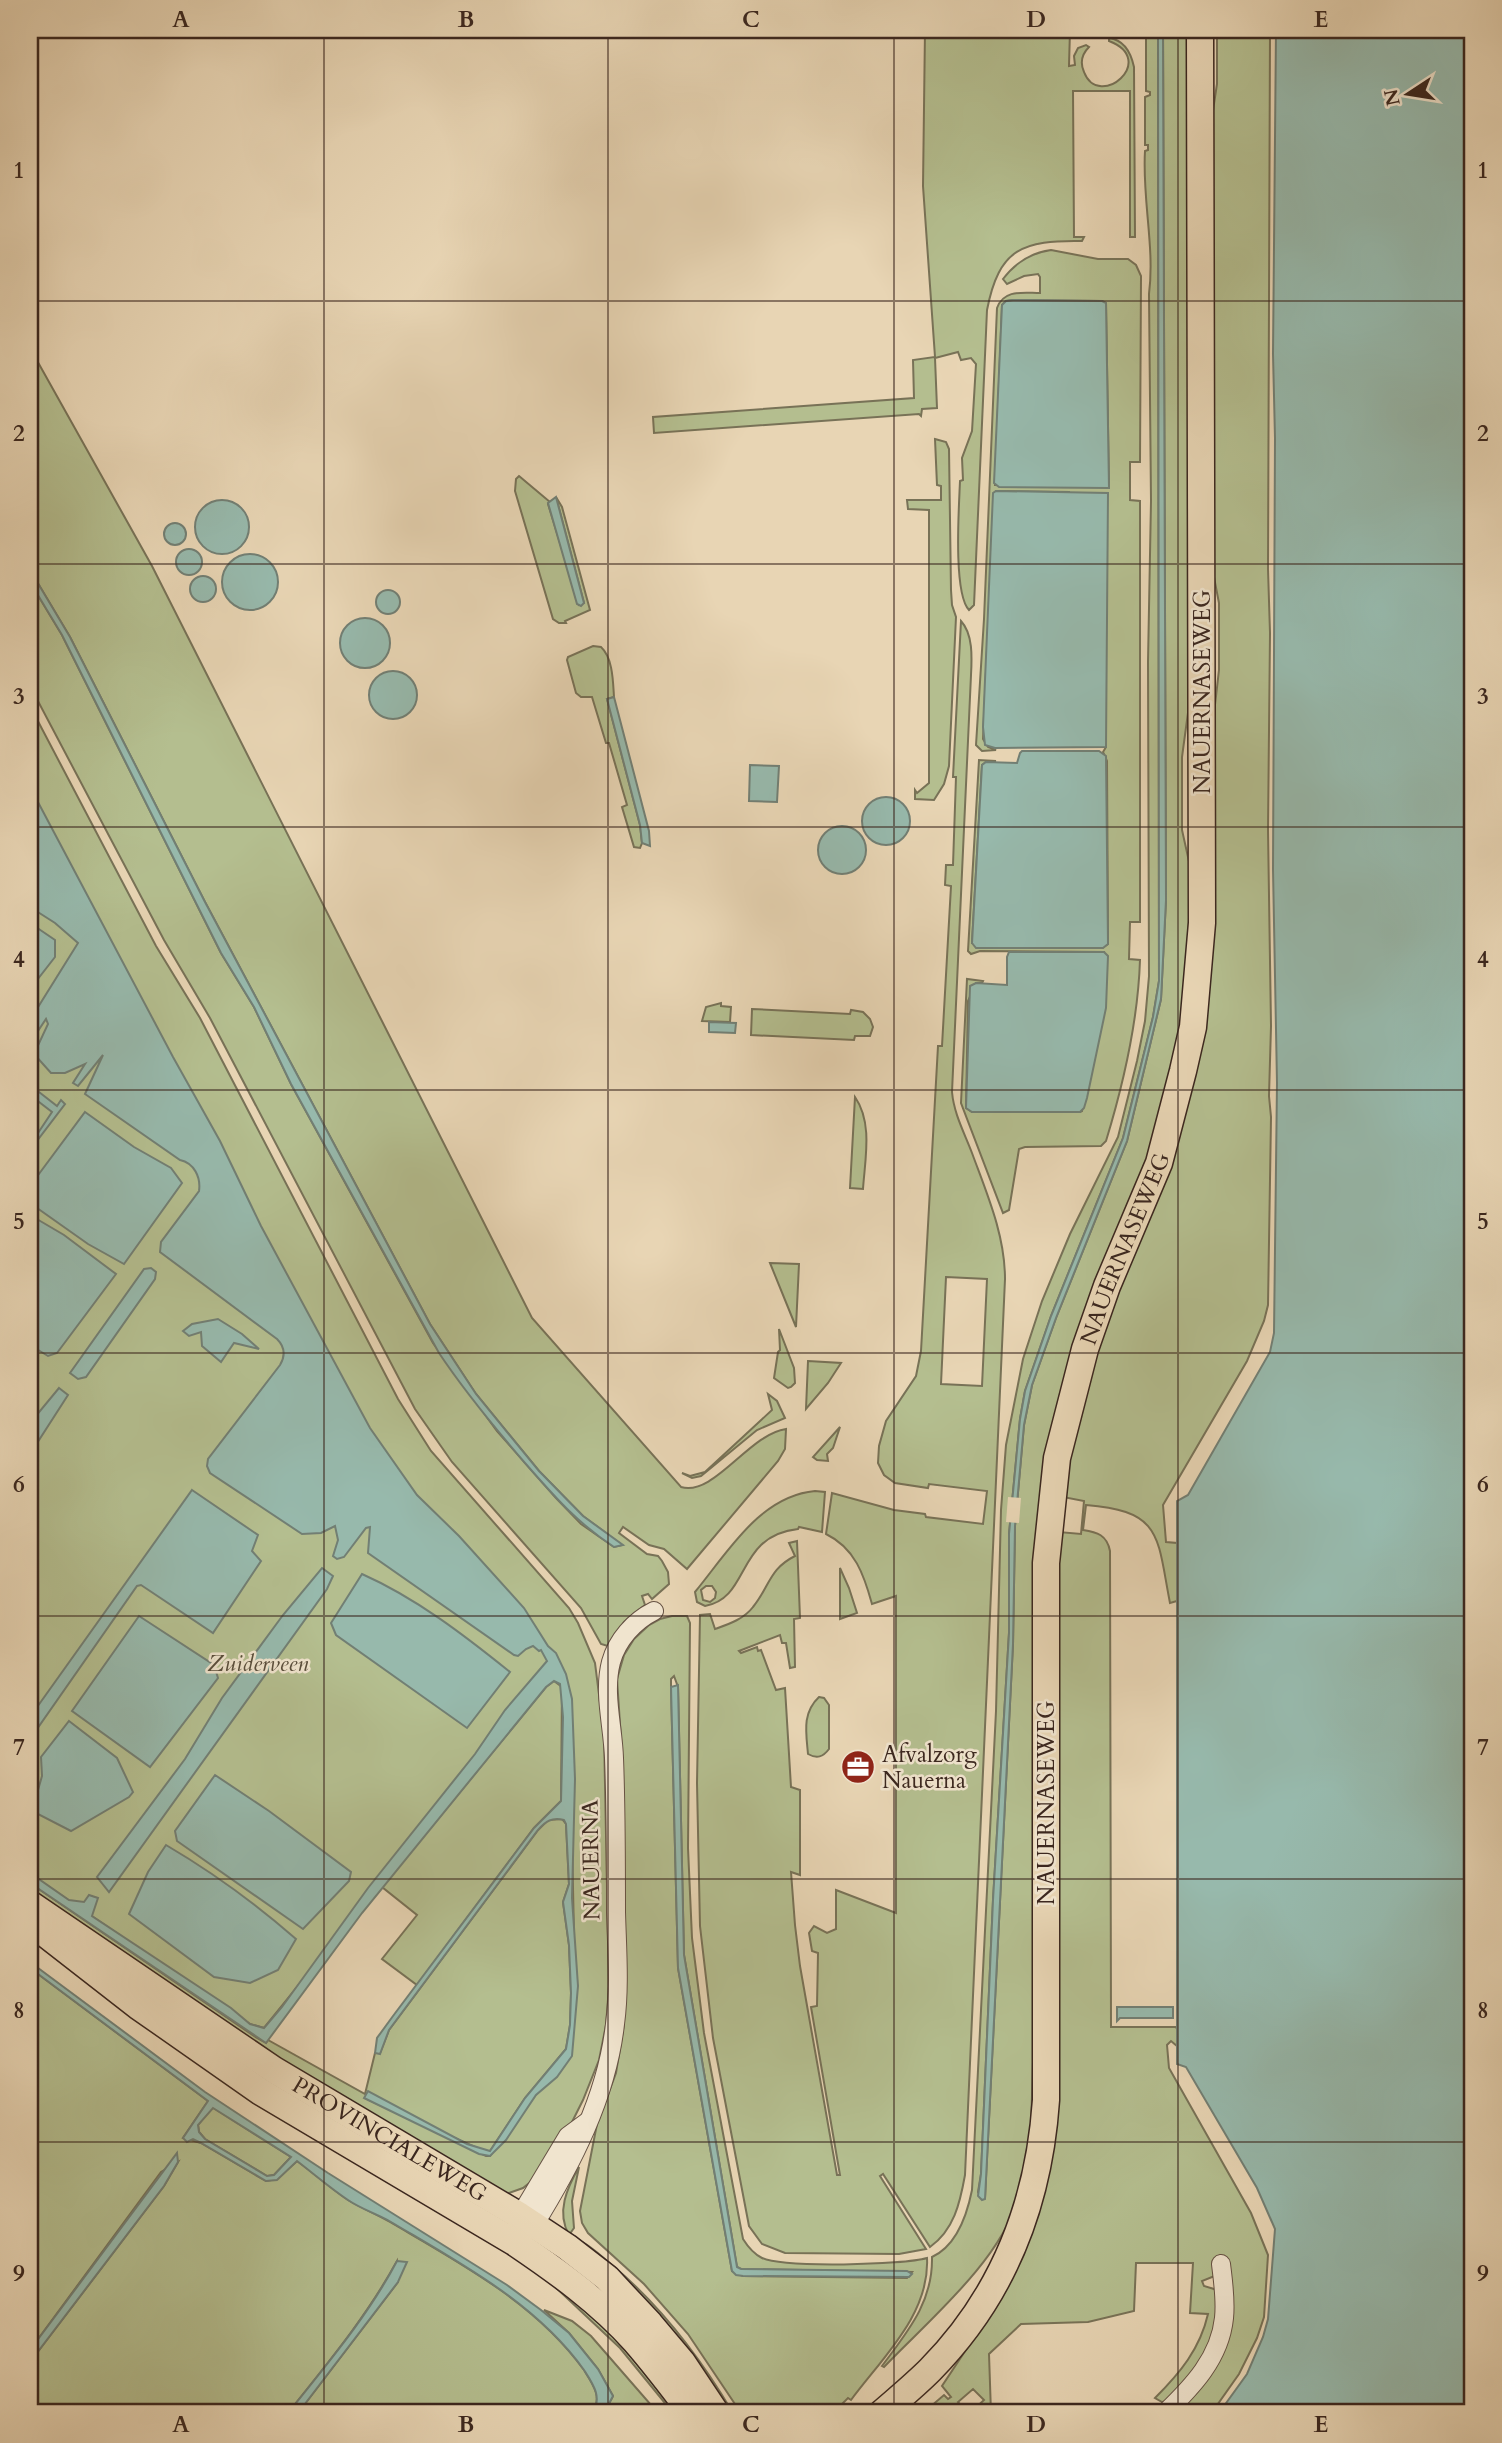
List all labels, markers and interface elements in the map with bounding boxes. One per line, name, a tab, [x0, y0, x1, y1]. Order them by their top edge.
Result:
text: A	[172, 4, 190, 35]
text: B	[458, 4, 474, 35]
text: C	[742, 4, 760, 35]
text: D	[1026, 4, 1046, 35]
text: E	[1314, 4, 1328, 35]
north arrow	[1372, 60, 1442, 130]
text: N	[1378, 86, 1407, 108]
text: 1	[13, 155, 25, 186]
text: 1	[1477, 155, 1489, 186]
text: 2	[13, 418, 25, 449]
text: 2	[1477, 418, 1489, 449]
street label: NAUERNASEWEG	[1187, 590, 1218, 794]
text: 3	[13, 681, 25, 712]
text: 3	[1477, 681, 1489, 712]
text: 4	[13, 944, 25, 975]
text: 4	[1477, 944, 1489, 975]
street label: NAUERNASEWEG	[1072, 1149, 1177, 1349]
text: 5	[13, 1206, 25, 1237]
text: 5	[1477, 1206, 1489, 1237]
text: 6	[13, 1469, 25, 1500]
text: 6	[1477, 1469, 1489, 1500]
park label: Zuiderveen	[207, 1648, 309, 1679]
street label: NAUERNASEWEG	[1031, 1701, 1062, 1905]
text: 7	[13, 1732, 25, 1763]
text: 7	[1477, 1732, 1489, 1763]
place label: Afvalzorg Nauerna	[882, 1739, 977, 1796]
office icon: Afvalzorg Nauerna	[839, 1748, 877, 1786]
street label: NAUERNA	[574, 1799, 608, 1921]
text: 8	[13, 1995, 25, 2026]
text: 8	[1477, 1995, 1489, 2026]
street label: PROVINCIALEWEG	[287, 2069, 493, 2209]
text: 9	[13, 2258, 25, 2289]
text: 9	[1477, 2258, 1489, 2289]
text: A	[172, 2409, 190, 2440]
text: B	[458, 2409, 474, 2440]
text: C	[742, 2409, 760, 2440]
text: D	[1026, 2409, 1046, 2440]
text: E	[1314, 2409, 1328, 2440]

